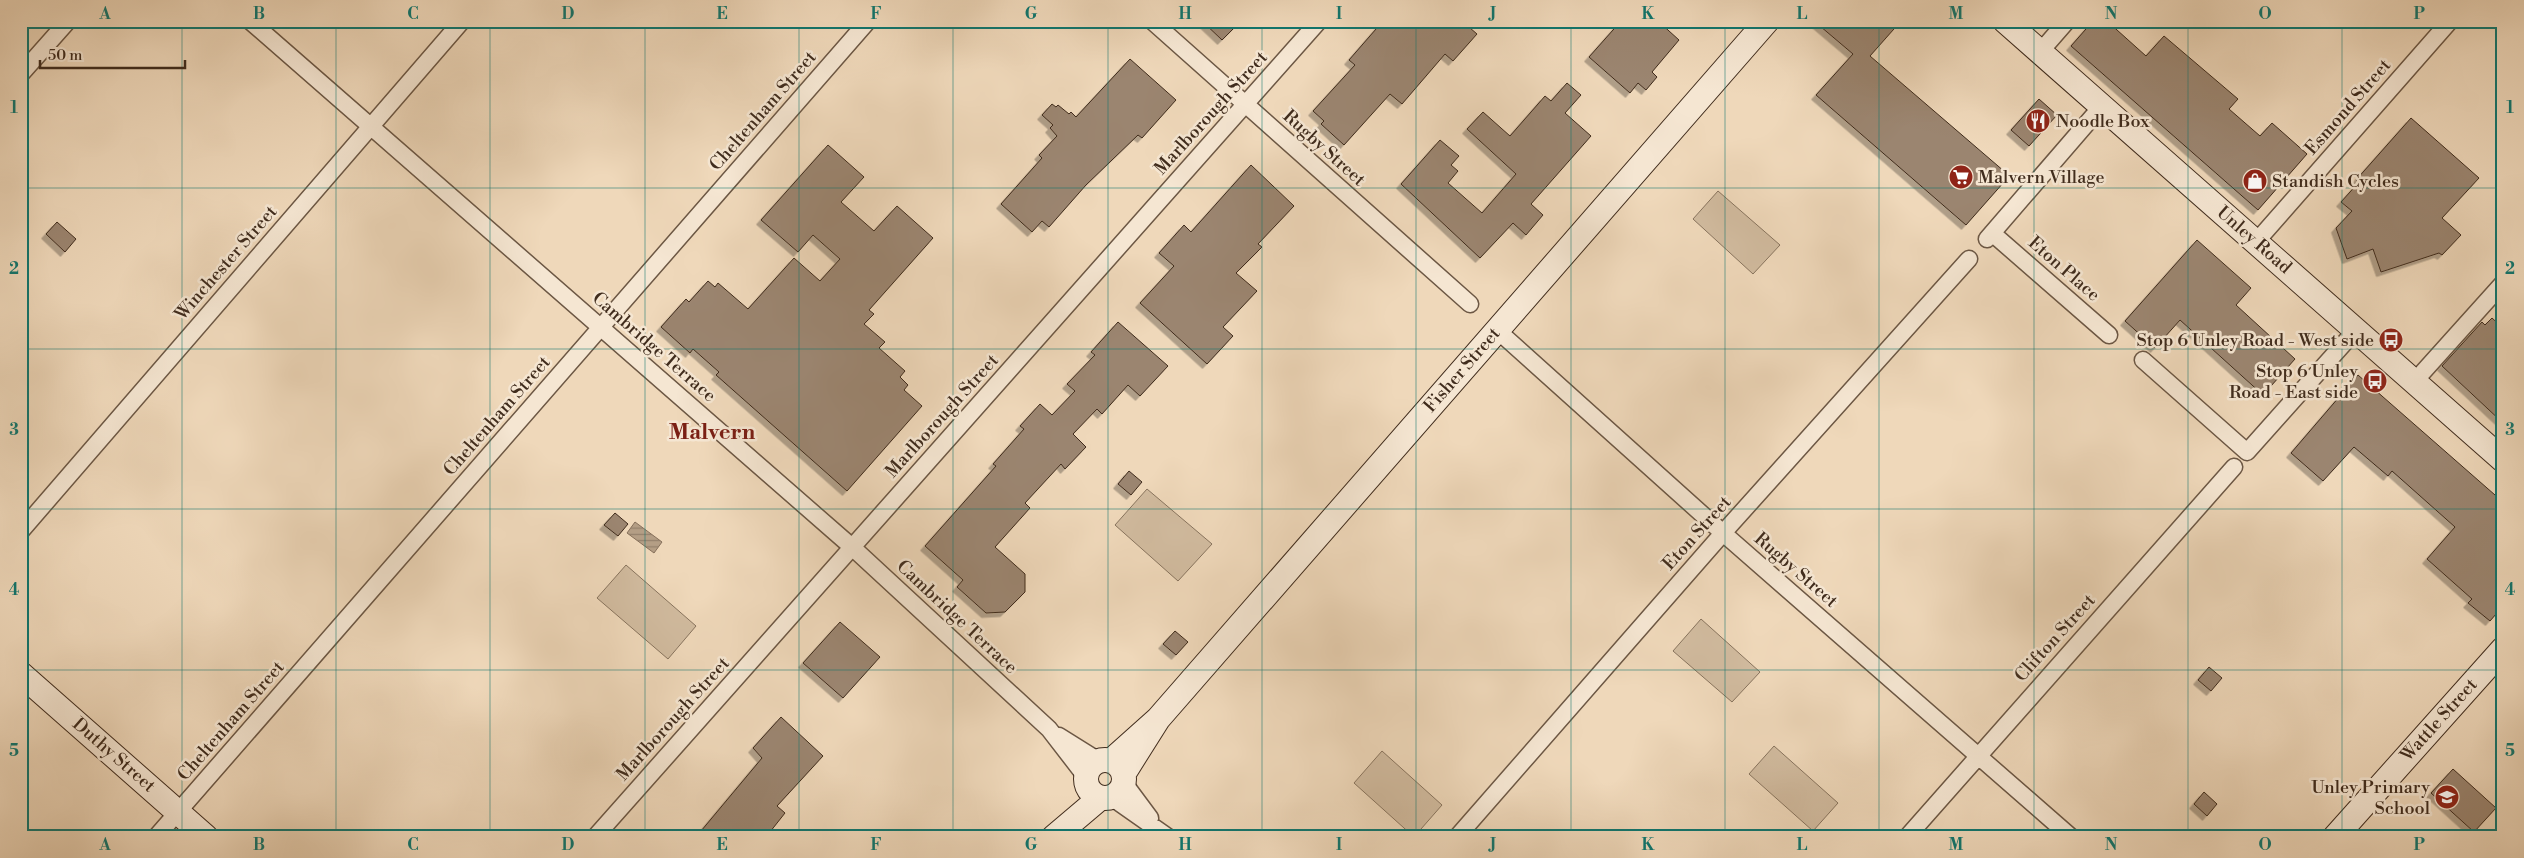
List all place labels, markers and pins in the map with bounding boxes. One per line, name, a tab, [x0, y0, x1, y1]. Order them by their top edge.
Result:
restaurant icon: Noodle Box	[2025, 108, 2051, 134]
place label: Noodle Box	[2056, 110, 2150, 133]
supermarket icon: Malvern Village	[1948, 164, 1974, 190]
place label: Malvern Village	[1978, 166, 2105, 189]
shop icon: Standish Cycles	[2242, 168, 2268, 194]
place label: Standish Cycles	[2272, 170, 2399, 193]
bus stop icon: Stop 6 Unley Road - West side	[2378, 327, 2404, 353]
place label: Stop 6 Unley Road - West side	[2137, 329, 2374, 352]
place label: Stop 6 Unley Road - East side	[2229, 360, 2358, 404]
bus stop icon: Stop 6 Unley Road - East side	[2362, 368, 2388, 394]
place label: Unley Primary School	[2311, 776, 2431, 820]
school or university icon: Unley Primary School	[2434, 784, 2460, 810]

